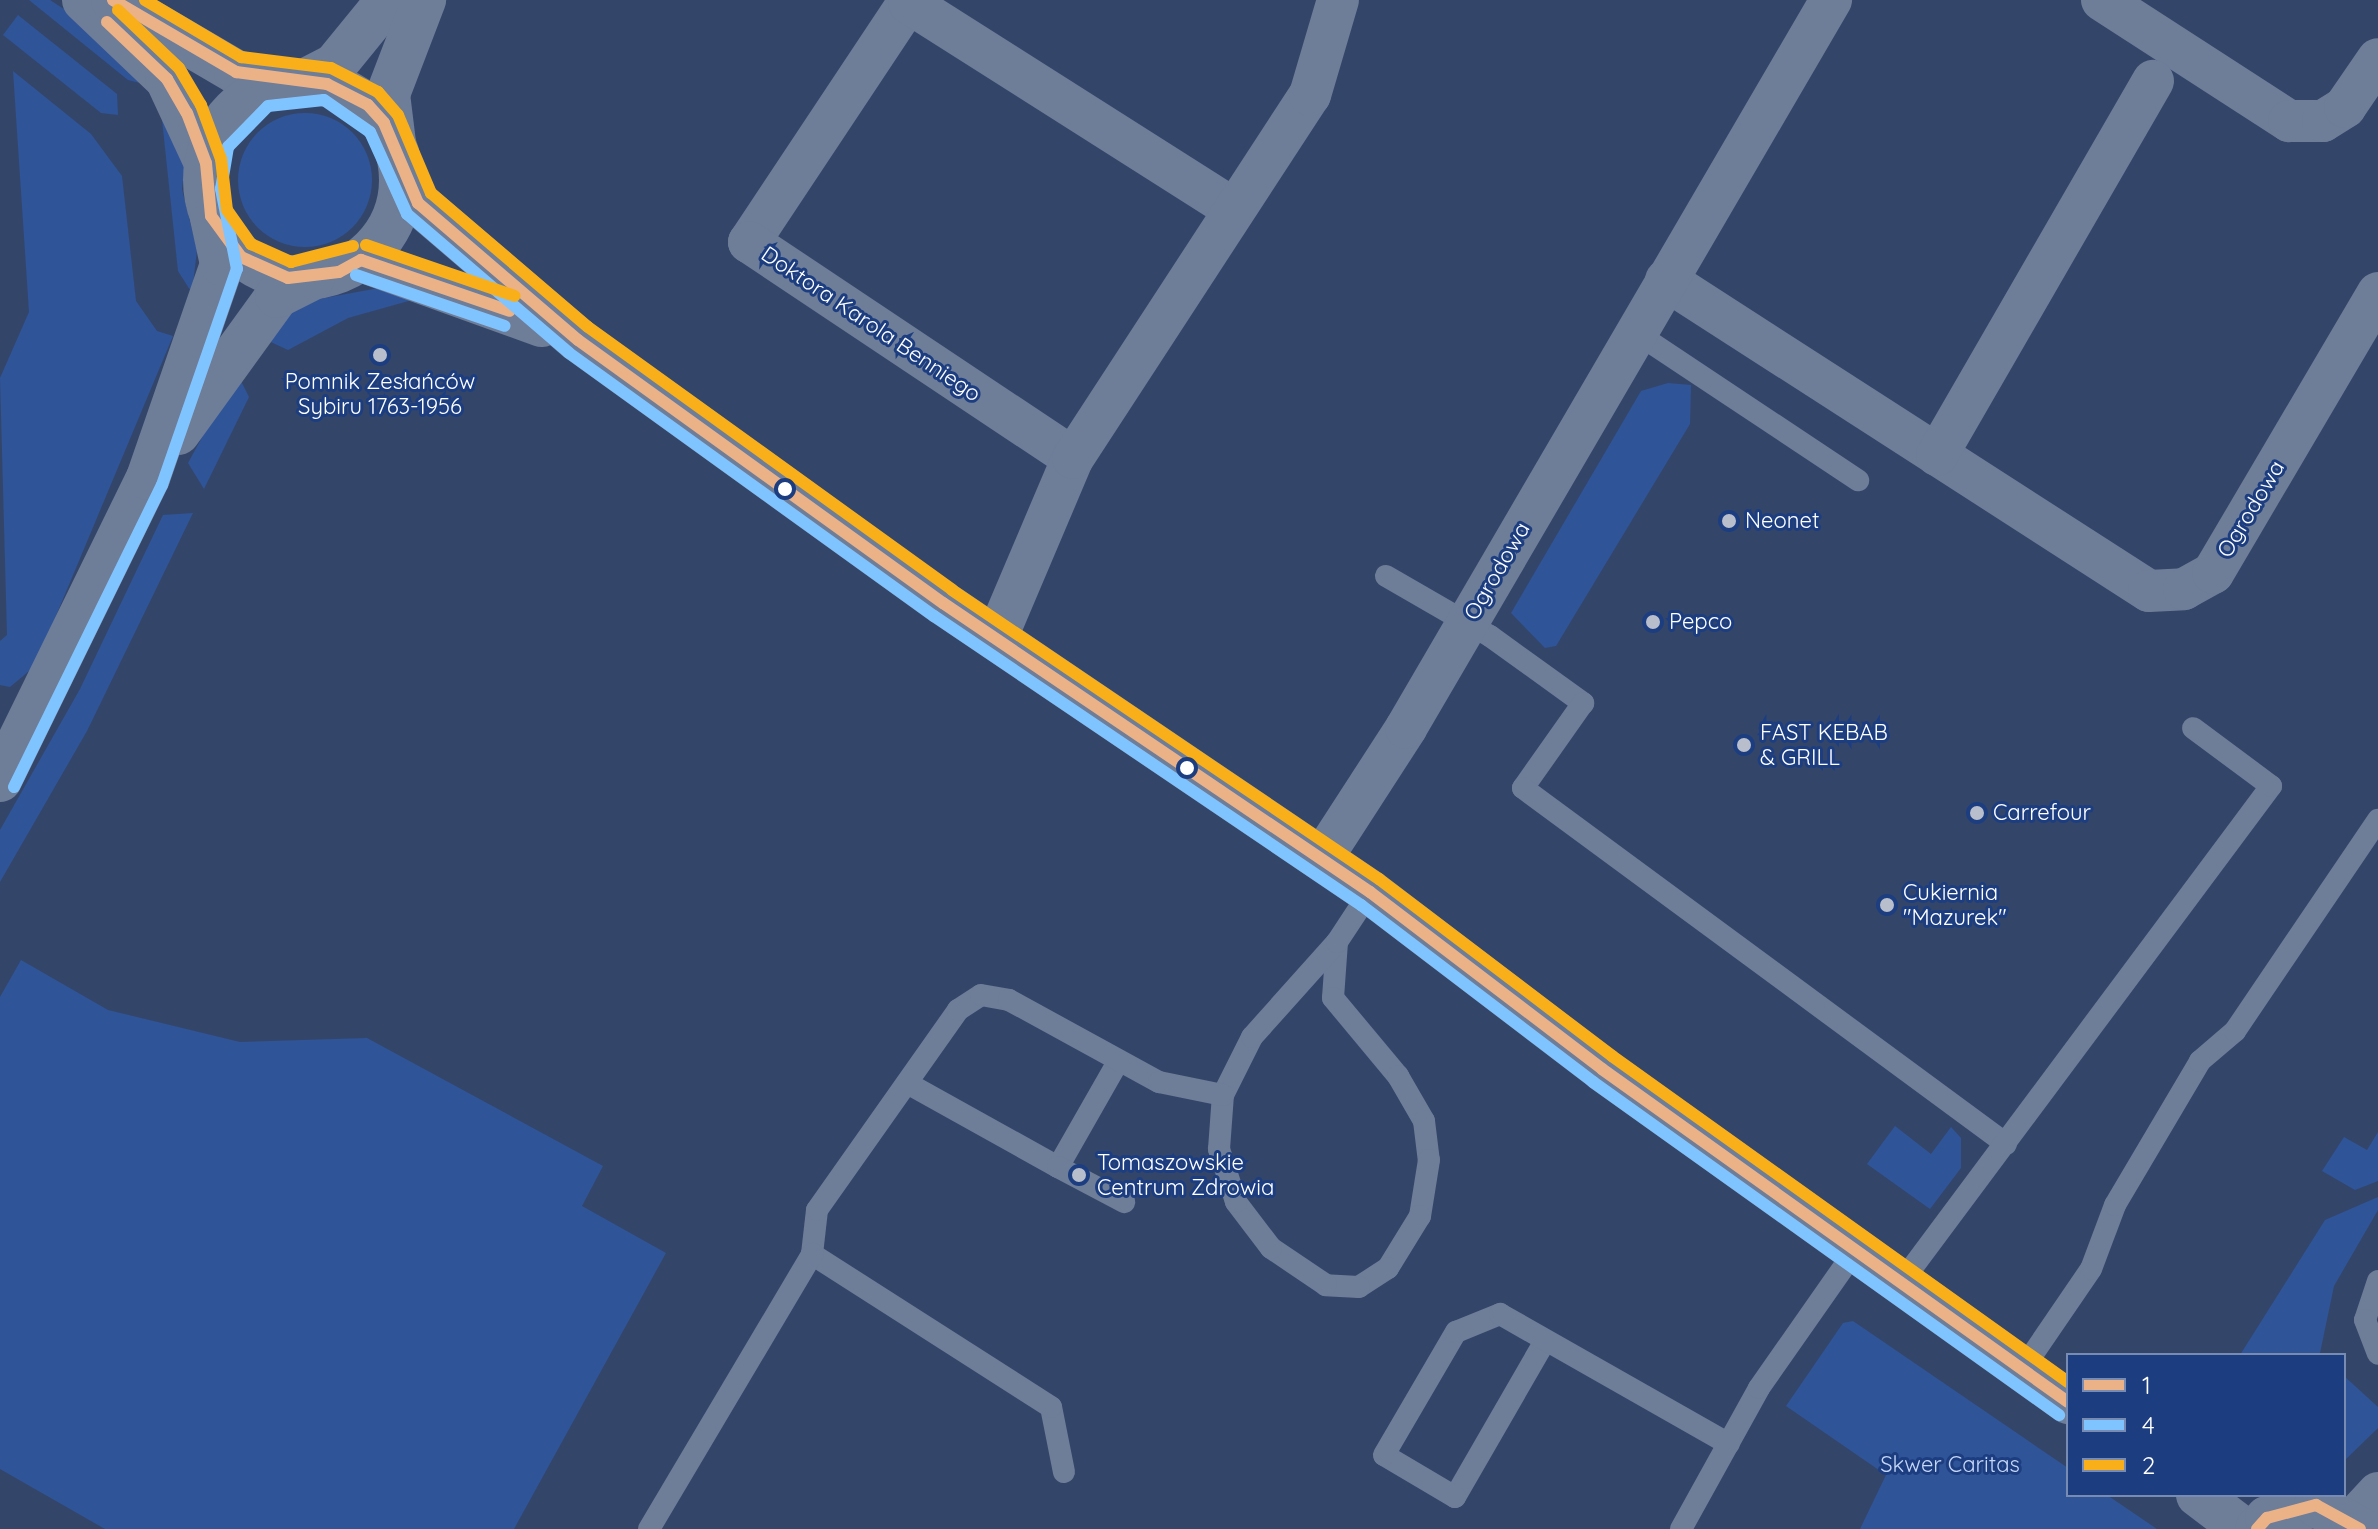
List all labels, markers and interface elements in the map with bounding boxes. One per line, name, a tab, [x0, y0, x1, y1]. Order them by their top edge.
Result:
street label: Doktora Karola Benniego	[756, 241, 986, 407]
marker: Pomnik Zesłańców Sybiru 1763-1956	[371, 346, 389, 364]
place label: Pomnik Zesłańców Sybiru 1763-1956	[285, 368, 475, 420]
street label: Ogrodowa	[2212, 456, 2290, 562]
unlabelled marker	[777, 481, 793, 497]
place label: Neonet	[1745, 508, 1819, 534]
marker: Neonet	[1720, 512, 1738, 530]
street label: Ogrodowa	[1458, 517, 1536, 625]
place label: Pepco	[1669, 609, 1732, 635]
marker: Pepco	[1644, 613, 1662, 631]
place label: FAST KEBAB & GRILL	[1760, 719, 1888, 770]
marker: FAST KEBAB & GRILL	[1735, 736, 1753, 754]
unlabelled marker	[1179, 760, 1195, 776]
place label: Carrefour	[1993, 800, 2091, 826]
marker: Carrefour	[1968, 804, 1986, 822]
place label: Cukiernia "Mazurek"	[1903, 879, 2007, 930]
marker: Cukiernia "Mazurek"	[1878, 896, 1896, 914]
place label: Tomaszowskie Centrum Zdrowia	[1097, 1149, 1274, 1200]
marker: Tomaszowskie Centrum Zdrowia	[1068, 1164, 1090, 1186]
legend	[2066, 1353, 2346, 1497]
text: 1	[2142, 1370, 2151, 1400]
text: 4	[2142, 1410, 2155, 1440]
text: 2	[2142, 1450, 2155, 1480]
park label: Skwer Caritas	[1880, 1452, 2020, 1478]

